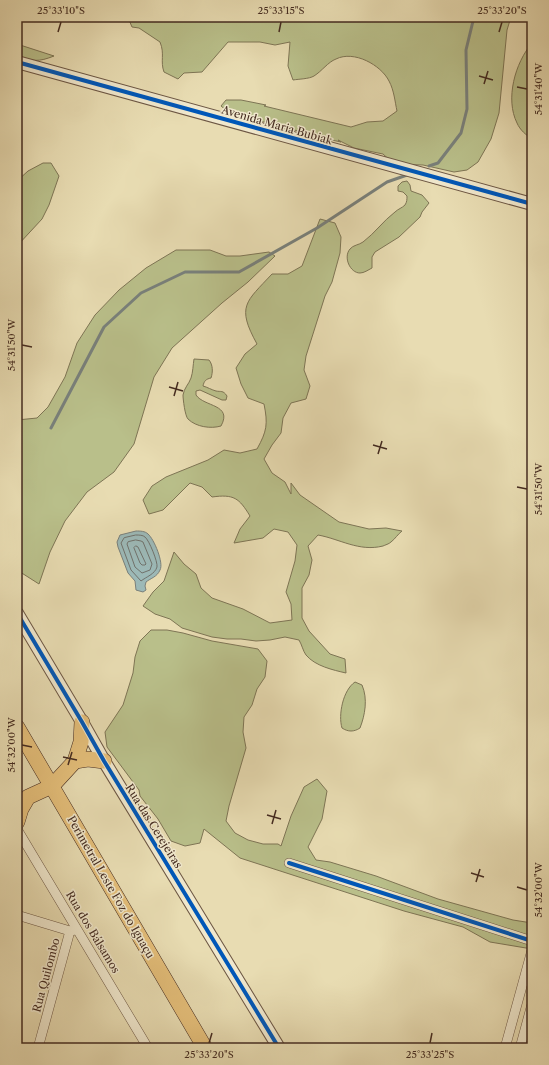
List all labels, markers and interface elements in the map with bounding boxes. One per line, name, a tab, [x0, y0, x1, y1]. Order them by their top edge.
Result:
text: 25°33'10"S	[37, 4, 85, 17]
text: 25°33'15"S	[258, 4, 305, 17]
text: 25°33'20"S	[477, 4, 527, 17]
text: 54°31'40"W	[532, 62, 545, 115]
street label: Avenida Maria Bubiak	[219, 102, 335, 148]
text: 54°31'50"W	[5, 318, 18, 371]
text: 54°31'50"W	[532, 462, 545, 515]
text: 54°32'00"W	[5, 716, 18, 773]
street label: Rua das Cerejeiras	[122, 781, 186, 871]
street label: Perimetral Leste Foz do Iguaçu	[64, 813, 158, 961]
text: 54°32'00"W	[532, 861, 545, 918]
street label: Rua dos Bálsamos	[63, 888, 123, 976]
street label: Rua Quilombo	[29, 936, 63, 1014]
text: 25°33'20"S	[184, 1048, 234, 1061]
text: 25°33'25"S	[406, 1048, 454, 1061]

